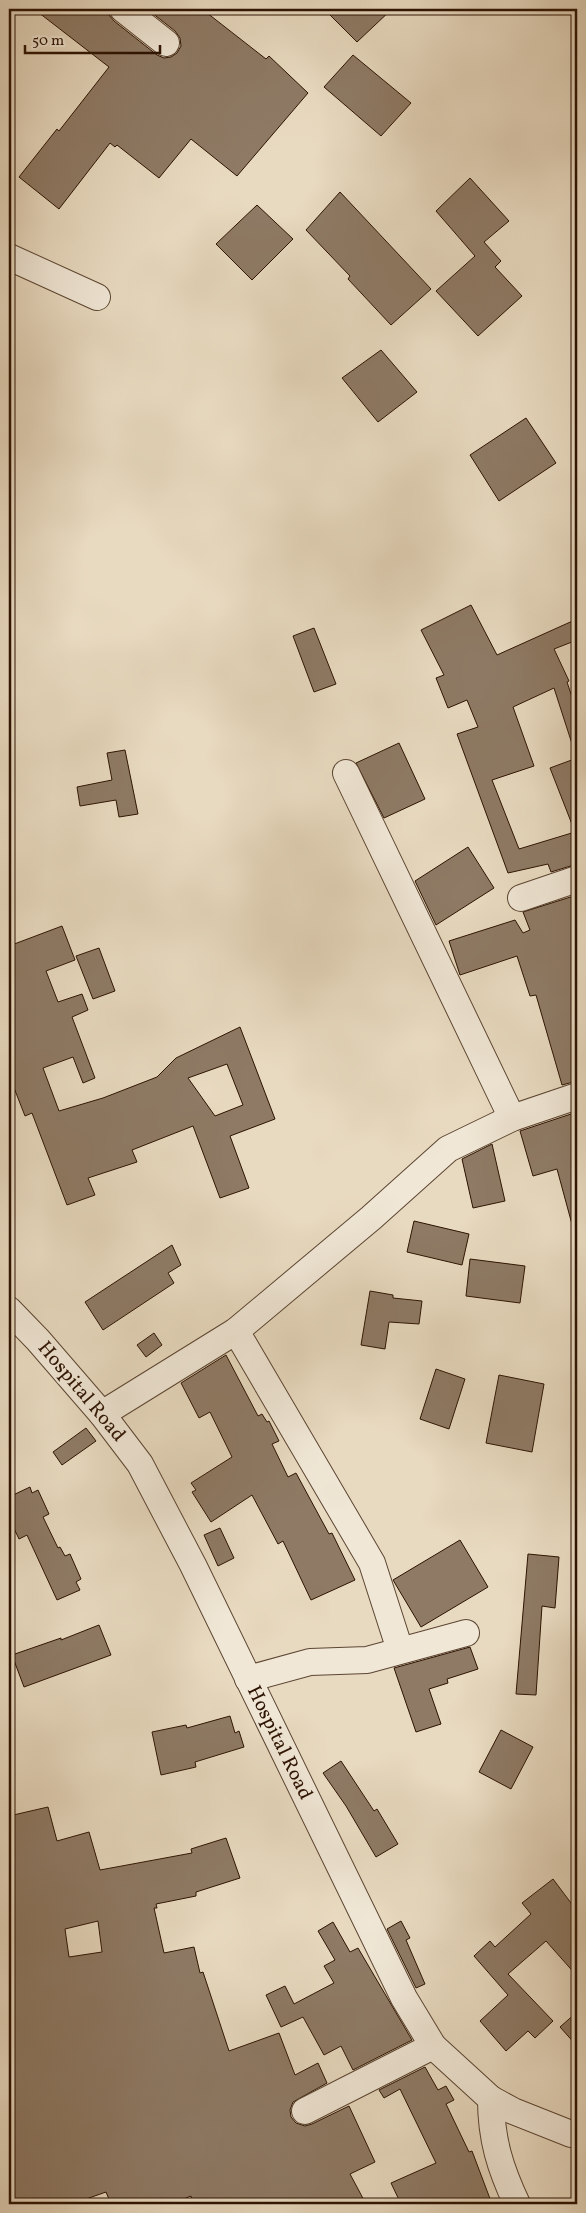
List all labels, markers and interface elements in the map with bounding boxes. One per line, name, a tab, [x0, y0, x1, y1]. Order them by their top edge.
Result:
scale bar	[25, 22, 160, 54]
text: 50 m	[32, 31, 64, 52]
street label: Hospital Road	[30, 1336, 132, 1448]
street label: Hospital Road	[239, 1681, 319, 1805]

